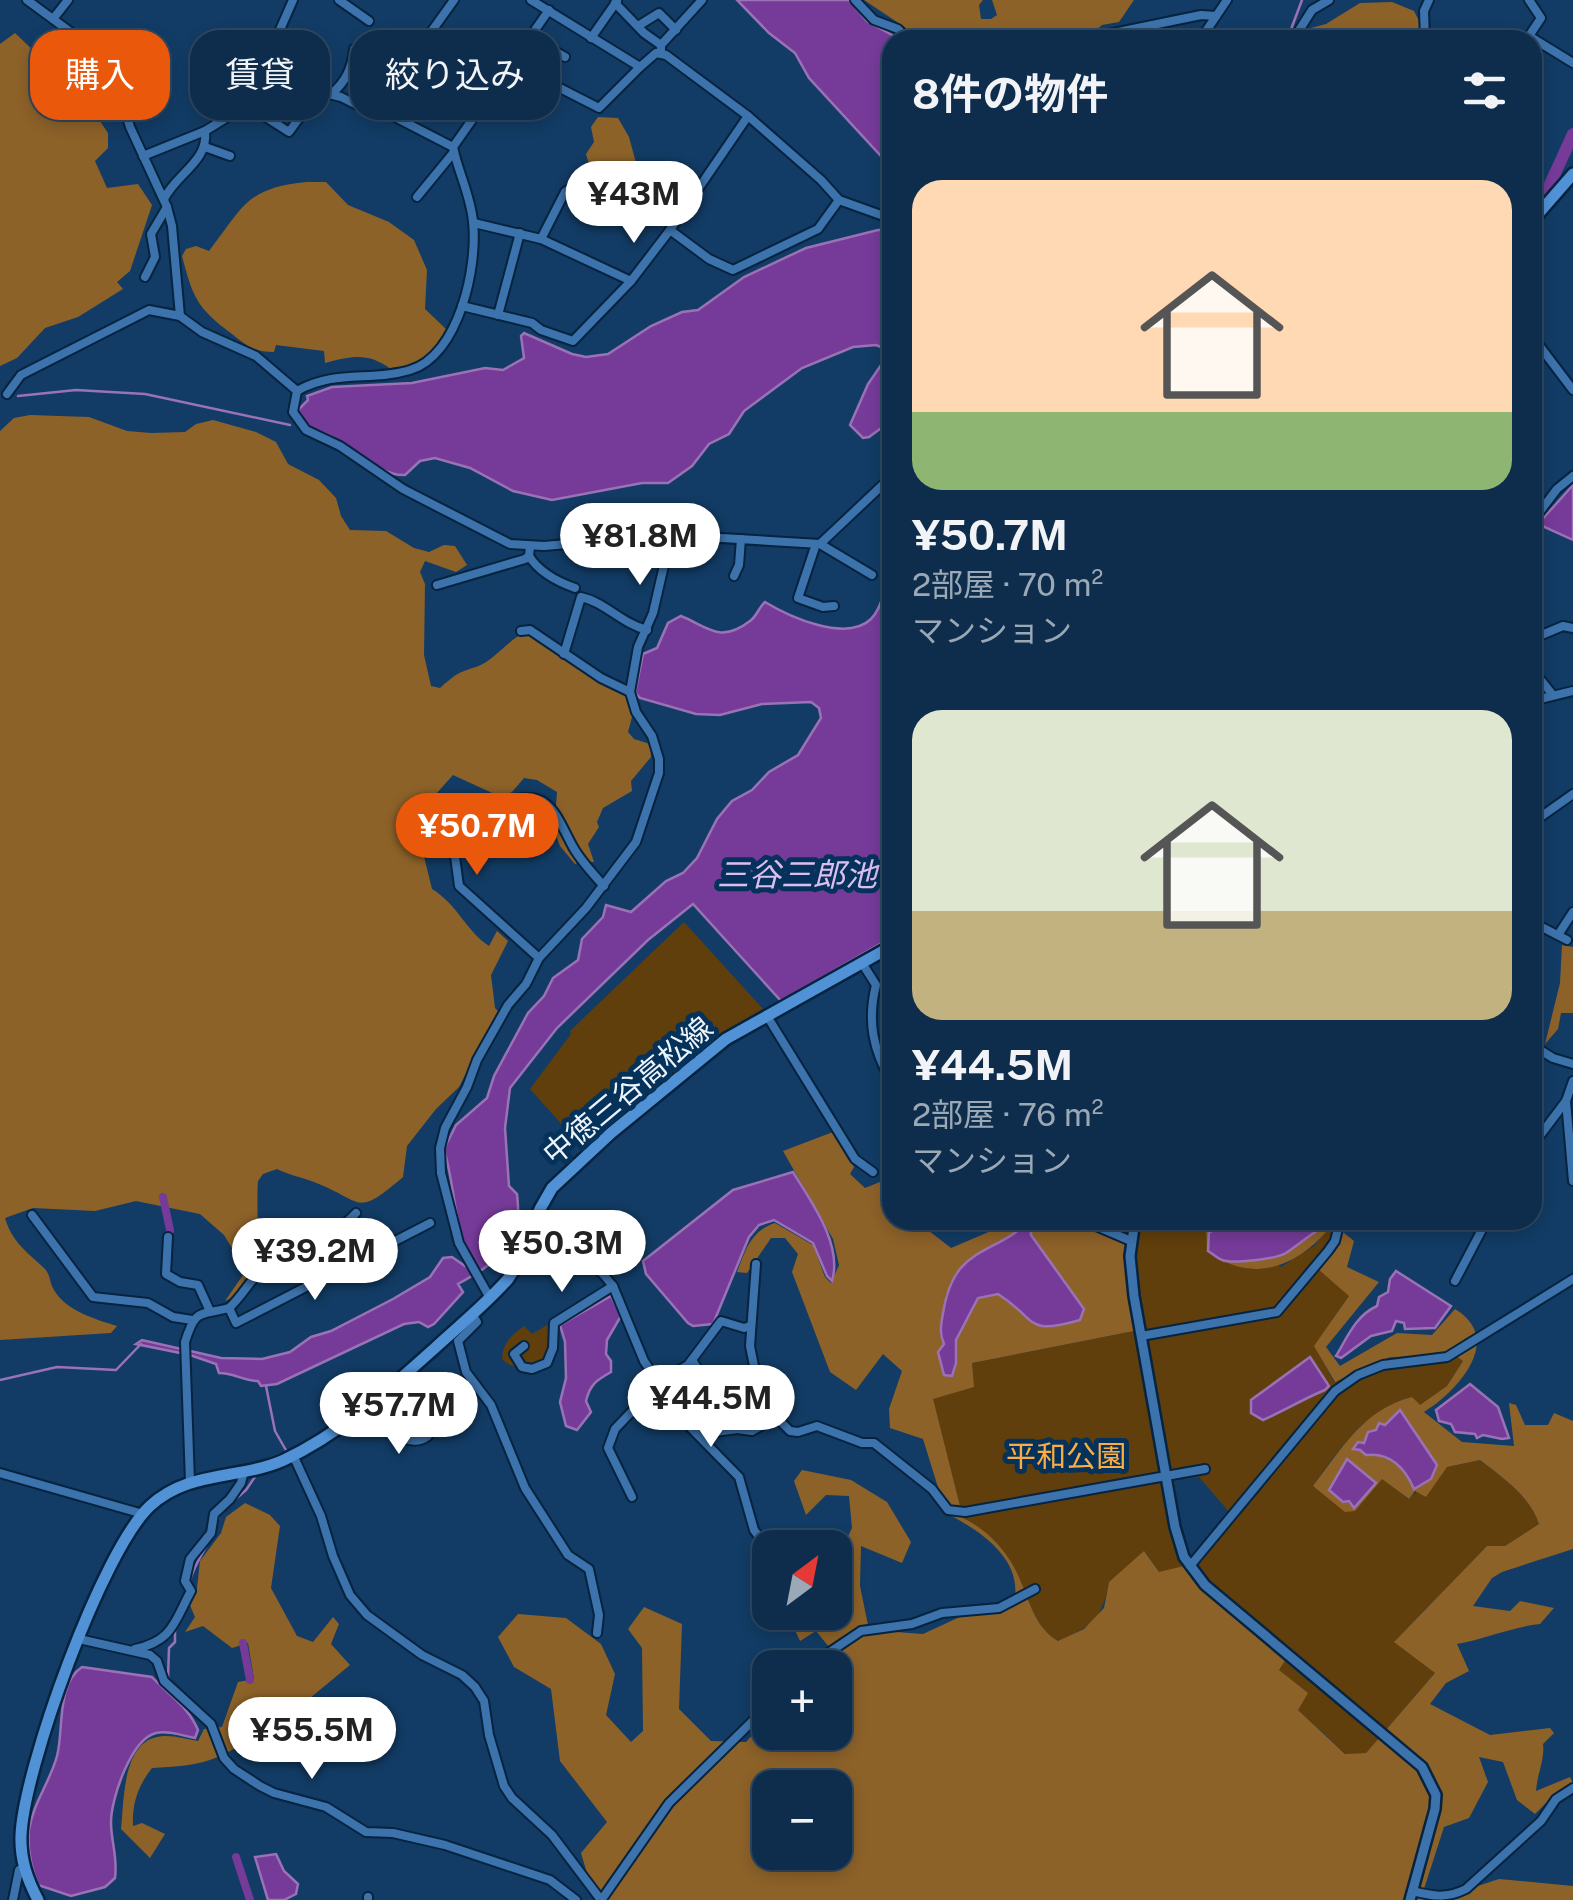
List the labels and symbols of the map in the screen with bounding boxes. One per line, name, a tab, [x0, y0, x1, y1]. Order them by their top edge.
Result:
pin: ¥43M	[575, 161, 693, 246]
pin: ¥81.8M	[559, 503, 721, 588]
pin: ¥50.7M	[396, 793, 558, 878]
water label: 三谷三郎池	[717, 856, 880, 893]
street label: 中徳三谷高松線	[535, 1009, 719, 1172]
pin: ¥50.3M	[481, 1210, 643, 1295]
pin: ¥39.2M	[234, 1218, 396, 1303]
pin: ¥44.5M	[630, 1365, 792, 1450]
pin: ¥57.7M	[318, 1372, 480, 1457]
park label: 平和公園	[1006, 1438, 1126, 1474]
north arrow	[752, 1530, 852, 1630]
pin: ¥55.5M	[231, 1697, 393, 1782]

